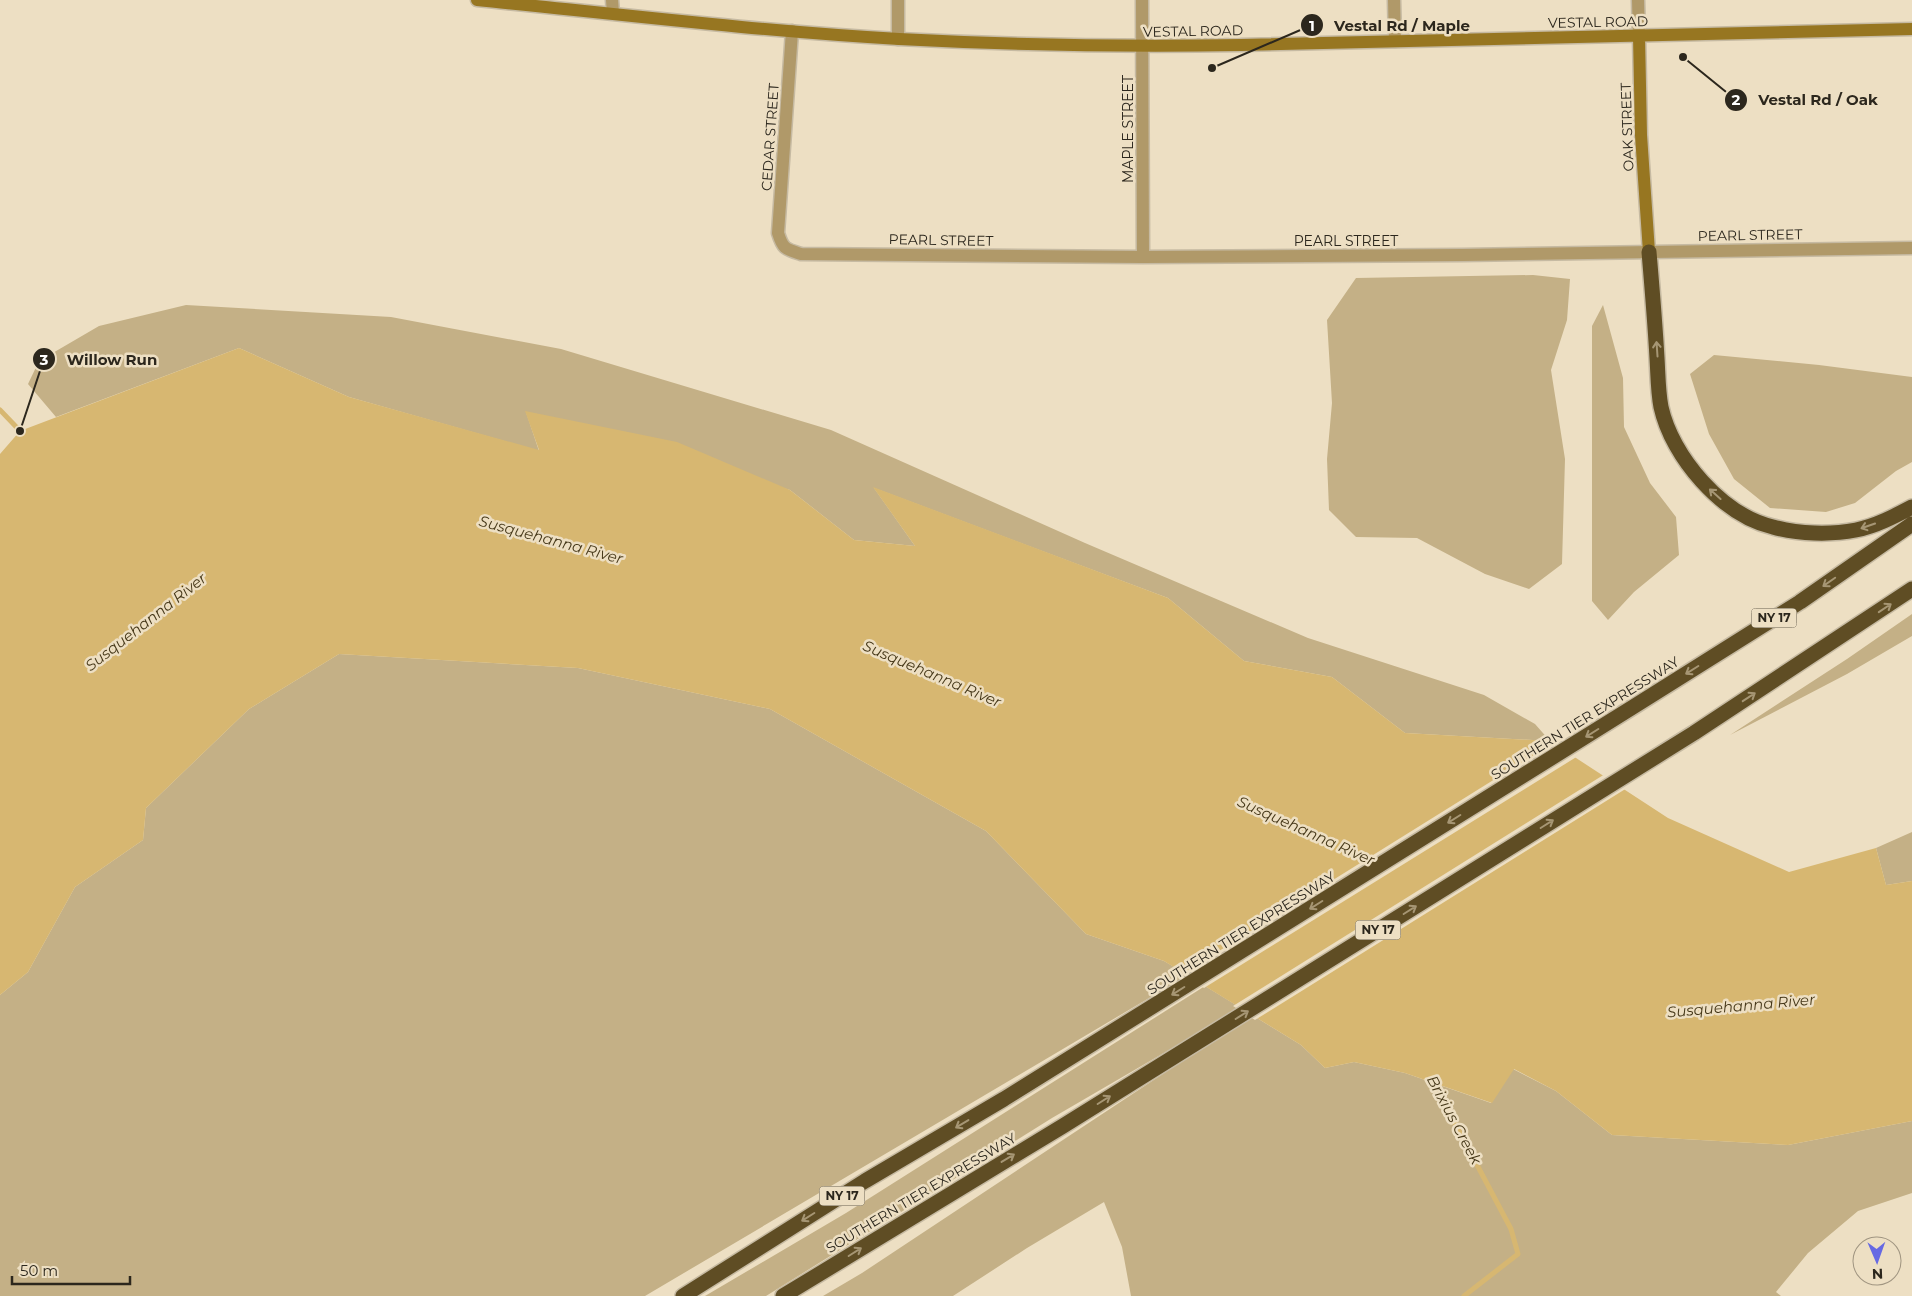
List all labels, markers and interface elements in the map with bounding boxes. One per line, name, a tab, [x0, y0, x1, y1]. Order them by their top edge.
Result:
callout: Vestal Rd / Maple	[1299, 10, 1480, 40]
street label: VESTAL ROAD	[1548, 12, 1648, 32]
text: 1	[1309, 16, 1315, 35]
text: Vestal Rd / Maple	[1333, 16, 1470, 35]
street label: VESTAL ROAD	[1143, 21, 1243, 41]
street label: MAPLE STREET	[1119, 75, 1137, 183]
street label: OAK STREET	[1616, 82, 1638, 172]
street label: CEDAR STREET	[757, 83, 783, 191]
callout: Vestal Rd / Oak	[1723, 85, 1888, 115]
text: 2	[1732, 90, 1741, 109]
text: Vestal Rd / Oak	[1757, 90, 1878, 109]
street label: PEARL STREET	[1697, 225, 1803, 245]
street label: PEARL STREET	[888, 230, 994, 250]
street label: PEARL STREET	[1294, 232, 1398, 250]
one-way arrow	[1652, 342, 1661, 358]
callout: Willow Run	[31, 344, 167, 374]
text: 3	[39, 350, 49, 369]
text: Willow Run	[67, 350, 157, 369]
one-way arrow	[1709, 488, 1722, 500]
water label: Susquehanna River	[477, 511, 626, 568]
one-way arrow	[1860, 522, 1876, 532]
water label: Susquehanna River	[81, 568, 211, 675]
one-way arrow	[1822, 577, 1836, 587]
one-way arrow	[1878, 603, 1892, 613]
road number: NY 17	[1752, 608, 1796, 628]
water label: Susquehanna River	[860, 636, 1005, 712]
street label: SOUTHERN TIER EXPRESSWAY	[1487, 652, 1683, 784]
one-way arrow	[1686, 665, 1700, 675]
one-way arrow	[1742, 691, 1756, 702]
one-way arrow	[1585, 729, 1599, 739]
water label: Susquehanna River	[1235, 792, 1379, 870]
one-way arrow	[1447, 814, 1461, 825]
one-way arrow	[1540, 819, 1554, 829]
street label: SOUTHERN TIER EXPRESSWAY	[1143, 867, 1339, 999]
one-way arrow	[1310, 901, 1324, 911]
one-way arrow	[1402, 905, 1416, 915]
road number: NY 17	[1356, 920, 1400, 940]
one-way arrow	[1172, 986, 1186, 996]
water label: Susquehanna River	[1666, 989, 1817, 1021]
one-way arrow	[1235, 1009, 1249, 1019]
water label: Brixius Creek	[1423, 1072, 1486, 1169]
one-way arrow	[1097, 1095, 1111, 1106]
one-way arrow	[954, 1119, 969, 1129]
street label: SOUTHERN TIER EXPRESSWAY	[823, 1129, 1019, 1257]
one-way arrow	[1001, 1153, 1015, 1163]
road number: NY 17	[820, 1186, 864, 1206]
one-way arrow	[801, 1212, 815, 1223]
north arrow	[1852, 1236, 1902, 1286]
one-way arrow	[847, 1247, 861, 1257]
scale bar	[12, 1254, 130, 1286]
text: 50 m	[20, 1261, 58, 1280]
text: N	[1871, 1265, 1883, 1283]

